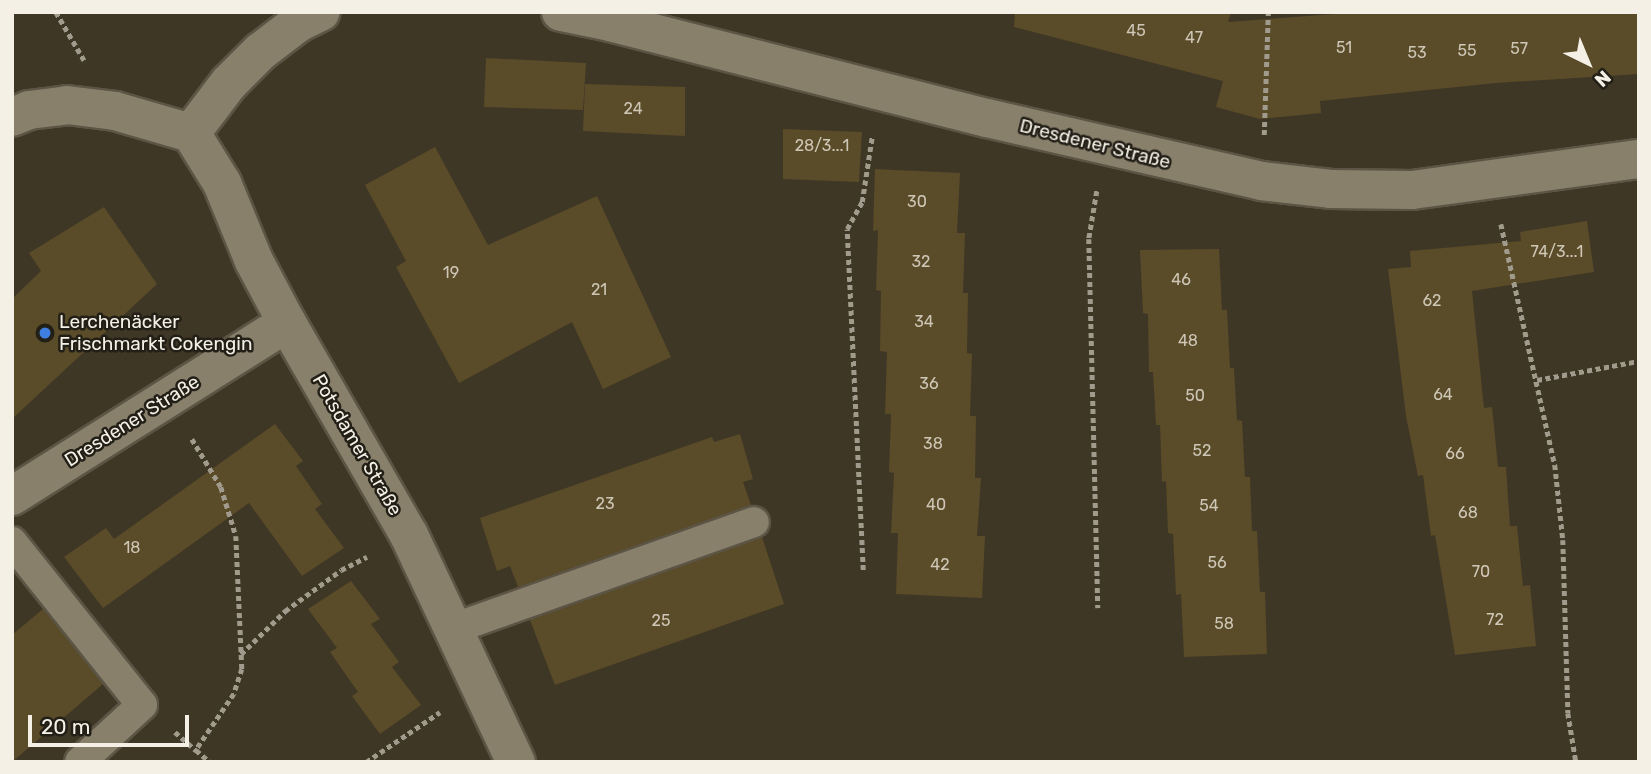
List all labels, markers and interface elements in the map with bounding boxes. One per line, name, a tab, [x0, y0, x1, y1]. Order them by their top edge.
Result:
house number: 45	[1126, 21, 1146, 41]
house number: 47	[1185, 28, 1203, 48]
north arrow	[1553, 28, 1623, 98]
house number: 51	[1336, 38, 1352, 58]
house number: 57	[1510, 39, 1528, 59]
house number: 55	[1457, 41, 1477, 61]
house number: 53	[1407, 43, 1427, 63]
text: N	[1590, 66, 1616, 92]
house number: 24	[623, 99, 643, 119]
street label: Dresdener Straße	[1017, 114, 1173, 174]
house number: 28/3...1	[795, 136, 849, 156]
house number: 30	[907, 192, 927, 212]
house number: 74/3...1	[1531, 242, 1583, 262]
house number: 32	[911, 252, 931, 272]
house number: 19	[443, 263, 459, 283]
house number: 46	[1171, 270, 1191, 290]
house number: 21	[591, 280, 607, 300]
house number: 62	[1422, 291, 1442, 311]
place label: Lerchenäcker Frischmarkt Cokengin	[59, 311, 252, 355]
house number: 34	[914, 312, 934, 332]
marker: Lerchenäcker Frischmarkt Cokengin	[37, 325, 53, 341]
house number: 48	[1178, 331, 1198, 351]
street label: Dresdener Straße	[60, 370, 204, 472]
street label: Potsdamer Straße	[307, 370, 407, 520]
house number: 36	[919, 374, 939, 394]
house number: 64	[1433, 385, 1453, 405]
house number: 50	[1185, 386, 1205, 406]
house number: 38	[923, 434, 943, 454]
house number: 52	[1193, 441, 1211, 461]
house number: 66	[1445, 444, 1465, 464]
house number: 23	[595, 494, 615, 514]
house number: 40	[926, 495, 946, 515]
house number: 54	[1199, 496, 1219, 516]
house number: 68	[1458, 503, 1478, 523]
house number: 18	[123, 538, 141, 558]
house number: 56	[1207, 553, 1227, 573]
house number: 42	[930, 555, 950, 575]
house number: 70	[1472, 562, 1490, 582]
house number: 72	[1486, 610, 1504, 630]
house number: 25	[652, 611, 670, 631]
house number: 58	[1214, 614, 1234, 634]
scale bar	[32, 700, 192, 744]
text: 20 m	[41, 714, 90, 739]

